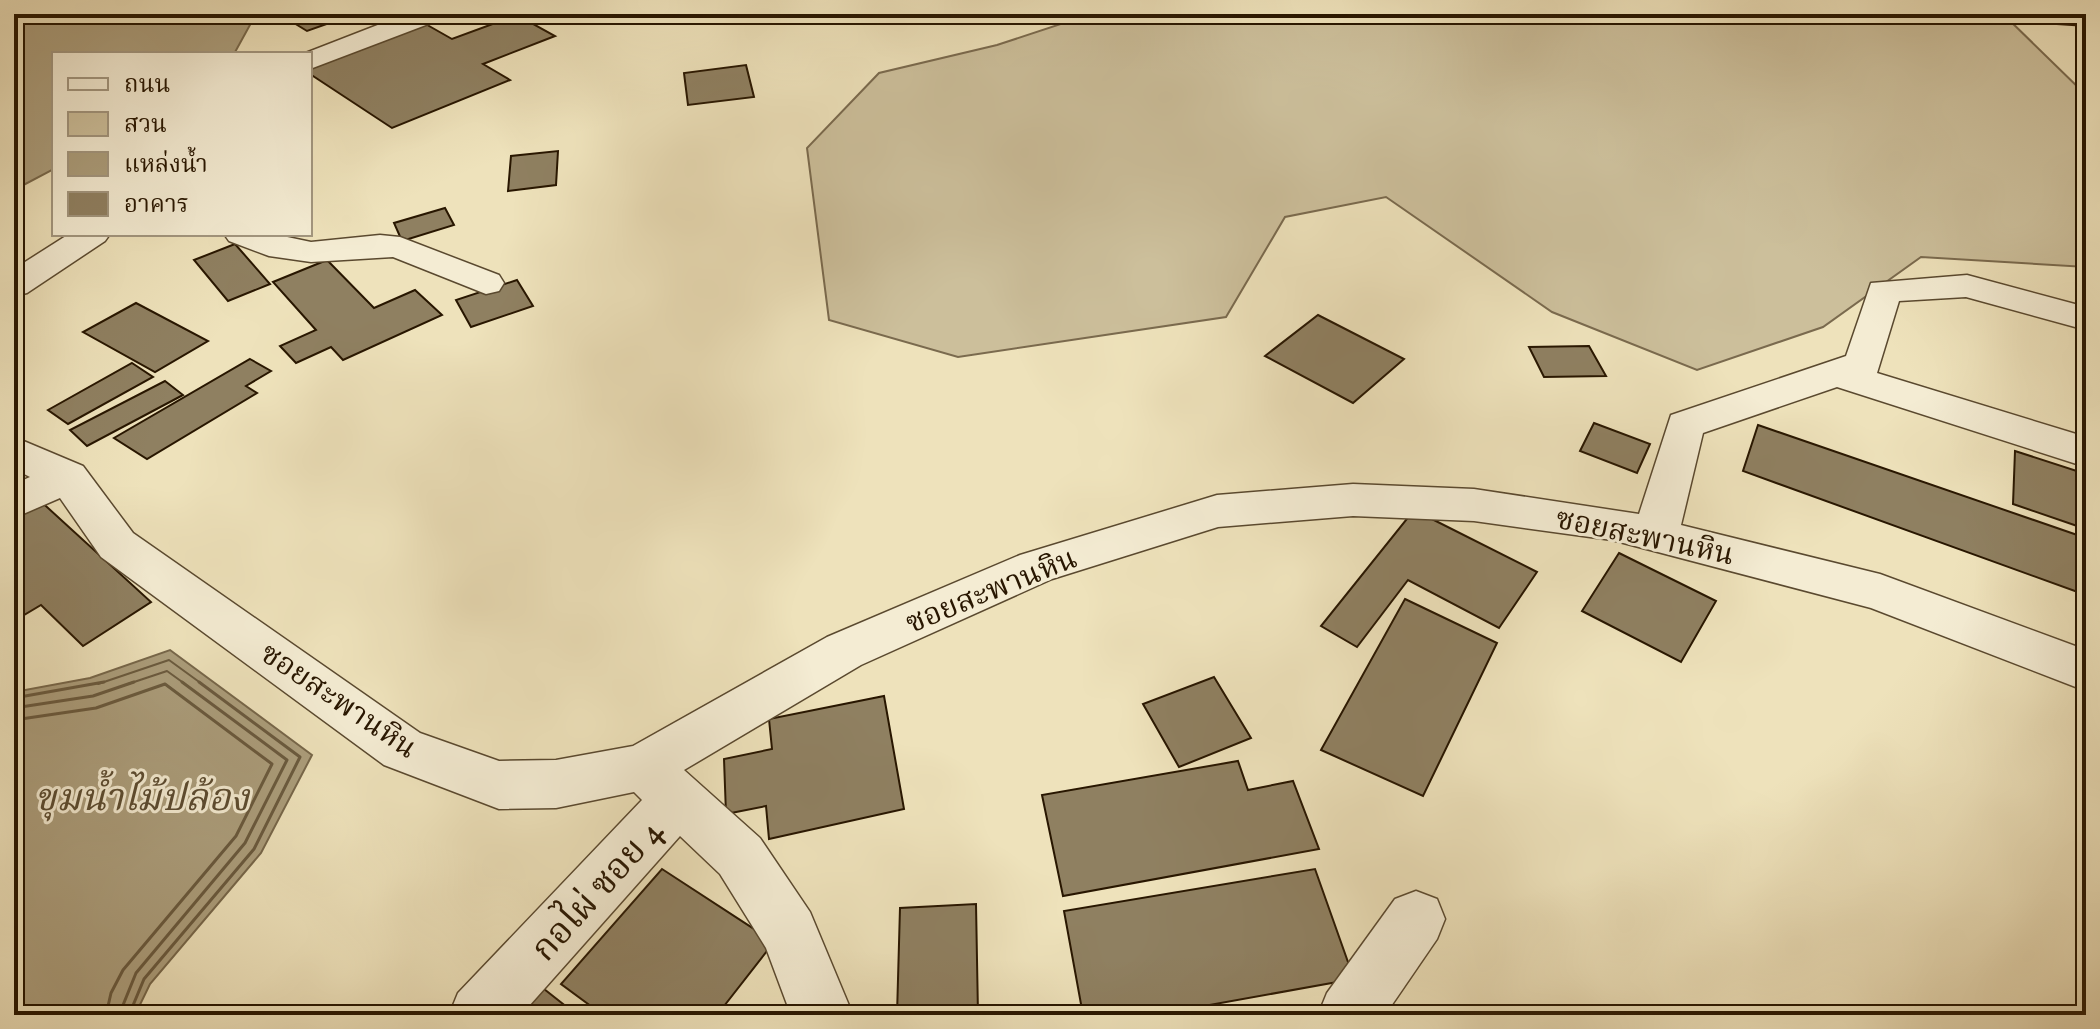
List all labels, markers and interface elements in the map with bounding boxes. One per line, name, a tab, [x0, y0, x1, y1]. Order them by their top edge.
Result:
legend	[52, 52, 312, 236]
text: ถนน	[124, 70, 170, 101]
text: สวน	[124, 110, 167, 141]
text: แหล่งน้ำ	[124, 146, 208, 181]
text: อาคาร	[124, 190, 189, 221]
street label: ซอยสะพานหิน	[1552, 501, 1737, 575]
street label: ซอยสะพานหิน	[901, 540, 1083, 643]
street label: ซอยสะพานหิน	[252, 635, 424, 768]
water label: ขุมน้ำไม้ปล้อง	[35, 769, 251, 824]
street label: กอไผ่ ซอย 4	[519, 807, 675, 972]

